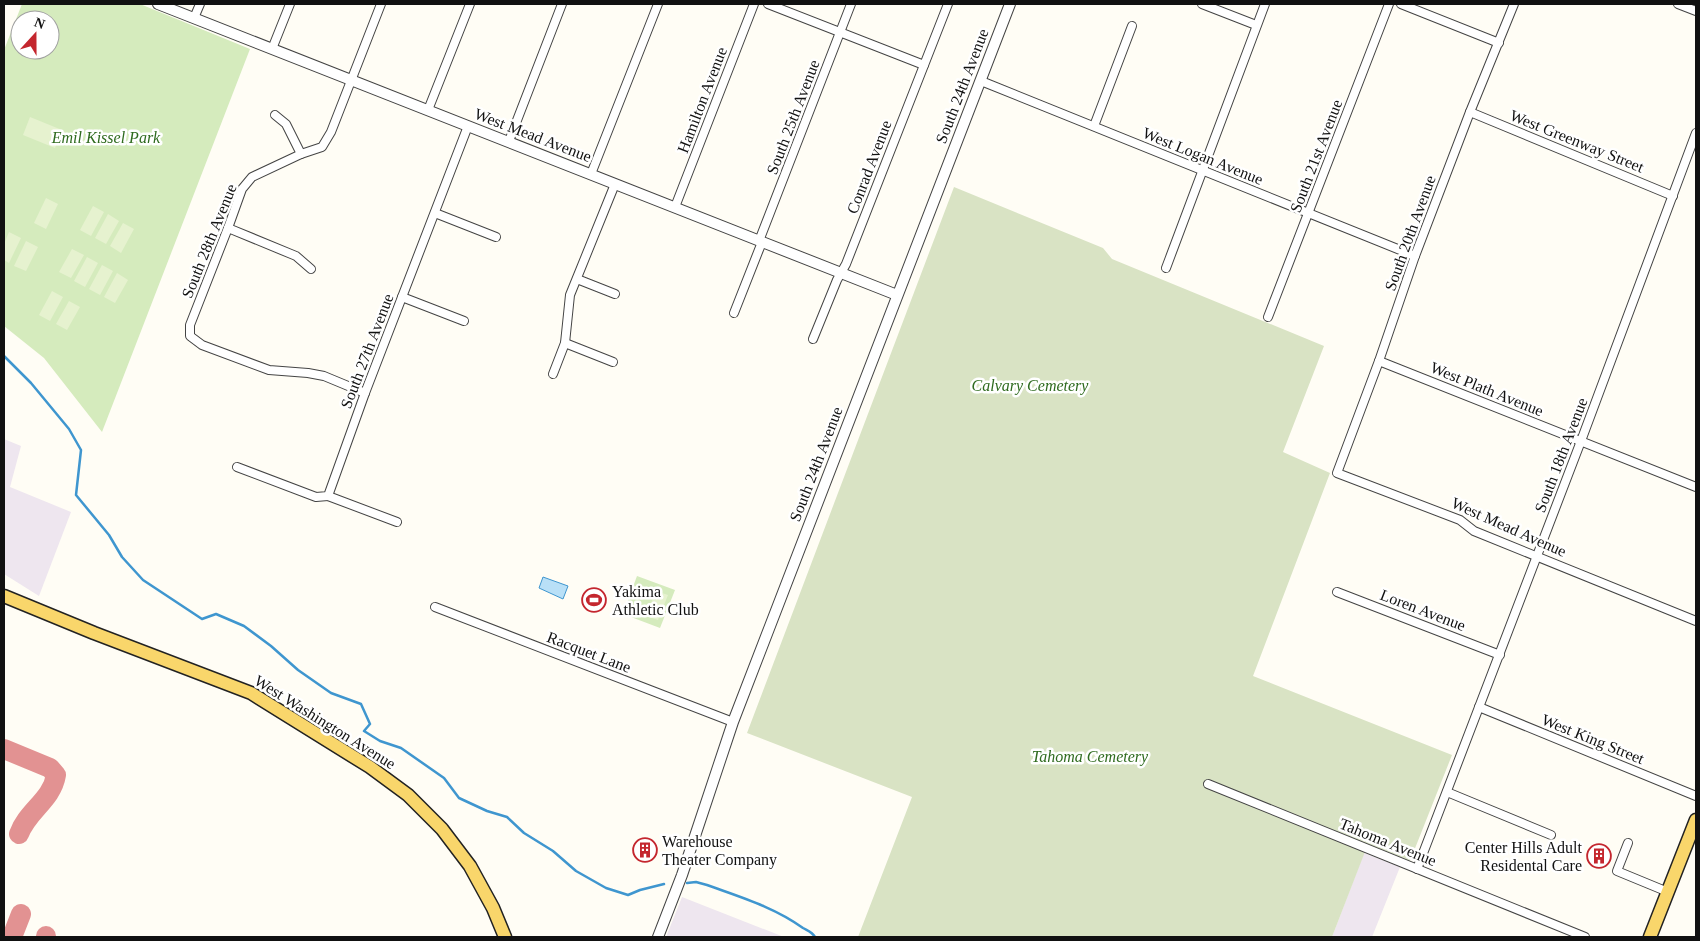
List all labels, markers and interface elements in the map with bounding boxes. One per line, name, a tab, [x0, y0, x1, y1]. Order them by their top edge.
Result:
north arrow	[10, 10, 60, 60]
text: N	[32, 15, 47, 32]
street label: South 24th Avenue	[932, 26, 992, 146]
street label: Hamilton Avenue	[674, 45, 730, 155]
street label: South 25th Avenue	[763, 57, 823, 177]
street label: South 21st Avenue	[1287, 97, 1345, 215]
street label: West Mead Avenue	[472, 105, 594, 165]
street label: West Greenway Street	[1507, 106, 1647, 177]
street label: Conrad Avenue	[843, 118, 895, 216]
street label: West Logan Avenue	[1140, 124, 1266, 189]
park label: Emil Kissel Park	[51, 129, 161, 146]
street label: South 20th Avenue	[1381, 173, 1439, 293]
street label: South 28th Avenue	[178, 181, 240, 301]
street label: South 27th Avenue	[337, 291, 397, 411]
street label: West Plath Avenue	[1428, 359, 1546, 419]
park label: Calvary Cemetery	[972, 377, 1089, 395]
street label: South 18th Avenue	[1531, 395, 1591, 515]
street label: South 24th Avenue	[786, 404, 846, 524]
street label: West Mead Avenue	[1449, 494, 1569, 560]
place label: Yakima Athletic Club	[612, 583, 699, 618]
street label: Loren Avenue	[1378, 586, 1468, 634]
sports icon: Yakima Athletic Club	[581, 587, 607, 613]
street label: Racquet Lane	[544, 628, 633, 677]
street label: West Washington Avenue	[251, 672, 399, 773]
street label: West King Street	[1539, 711, 1647, 768]
park label: Tahoma Cemetery	[1032, 748, 1149, 766]
street label: Tahoma Avenue	[1337, 815, 1439, 869]
place label: Warehouse Theater Company	[662, 833, 777, 869]
building icon: Warehouse Theater Company	[632, 837, 658, 863]
place label: Center Hills Adult Residental Care	[1465, 839, 1583, 874]
building icon: Center Hills Adult Residental Care	[1586, 843, 1612, 869]

